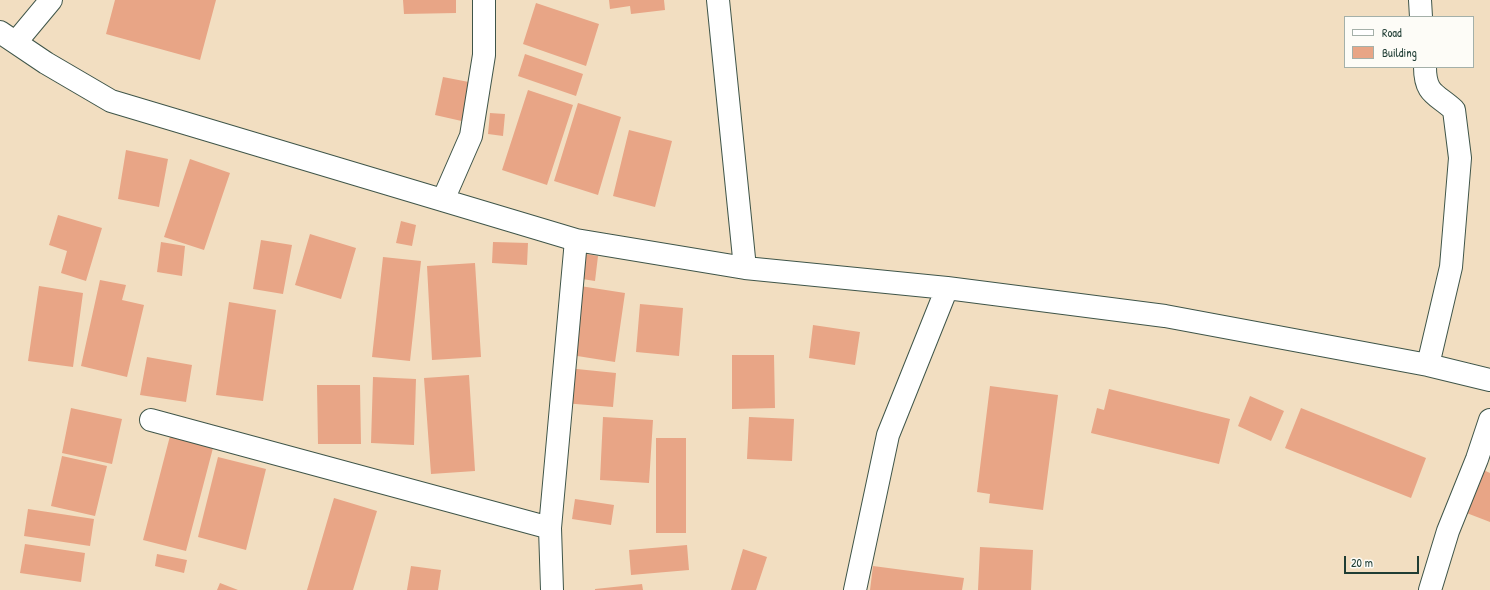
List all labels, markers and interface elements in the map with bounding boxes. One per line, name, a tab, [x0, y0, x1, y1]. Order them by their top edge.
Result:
legend	[1344, 16, 1474, 68]
text: Road	[1382, 24, 1402, 41]
text: Building	[1382, 44, 1417, 61]
scale bar	[1346, 548, 1421, 574]
text: 20 m	[1351, 554, 1373, 571]

